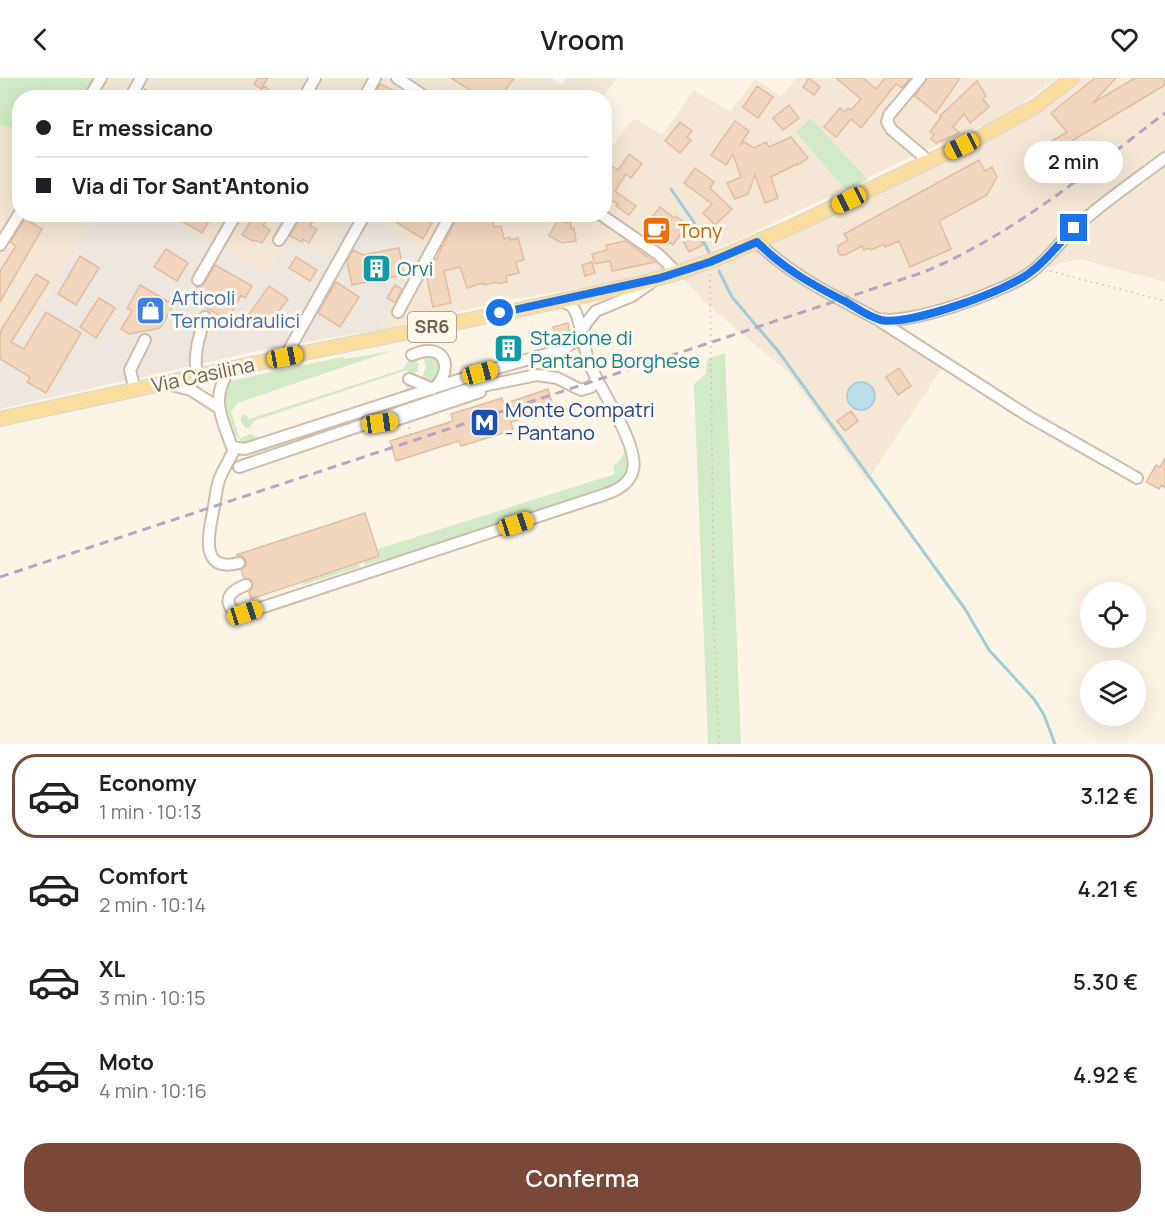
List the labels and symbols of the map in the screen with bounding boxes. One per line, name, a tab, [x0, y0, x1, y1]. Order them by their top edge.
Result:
car	[942, 130, 982, 162]
callout: 2 min	[1024, 141, 1124, 183]
car	[829, 184, 869, 216]
route end	[1060, 214, 1087, 241]
cafe icon: Tony	[641, 215, 673, 247]
place label: Tony	[678, 217, 723, 244]
building icon: Orvi	[360, 253, 392, 285]
place label: Orvi	[397, 255, 434, 282]
place label: Articoli Termoidraulici	[171, 284, 300, 334]
shop icon: Articoli Termoidraulici	[134, 294, 166, 326]
route start	[486, 299, 513, 326]
road number: SR6	[408, 312, 456, 342]
place label: Stazione di Pantano Borghese	[530, 324, 700, 374]
building icon: Stazione di Pantano Borghese	[493, 333, 525, 365]
car	[266, 345, 304, 369]
street label: Via Casilina	[149, 350, 257, 399]
car	[460, 360, 500, 386]
place label: Monte Compatri - Pantano	[505, 396, 655, 446]
metro station icon: Monte Compatri - Pantano	[468, 406, 500, 438]
car	[361, 412, 399, 434]
car	[496, 510, 536, 538]
car	[225, 599, 265, 627]

